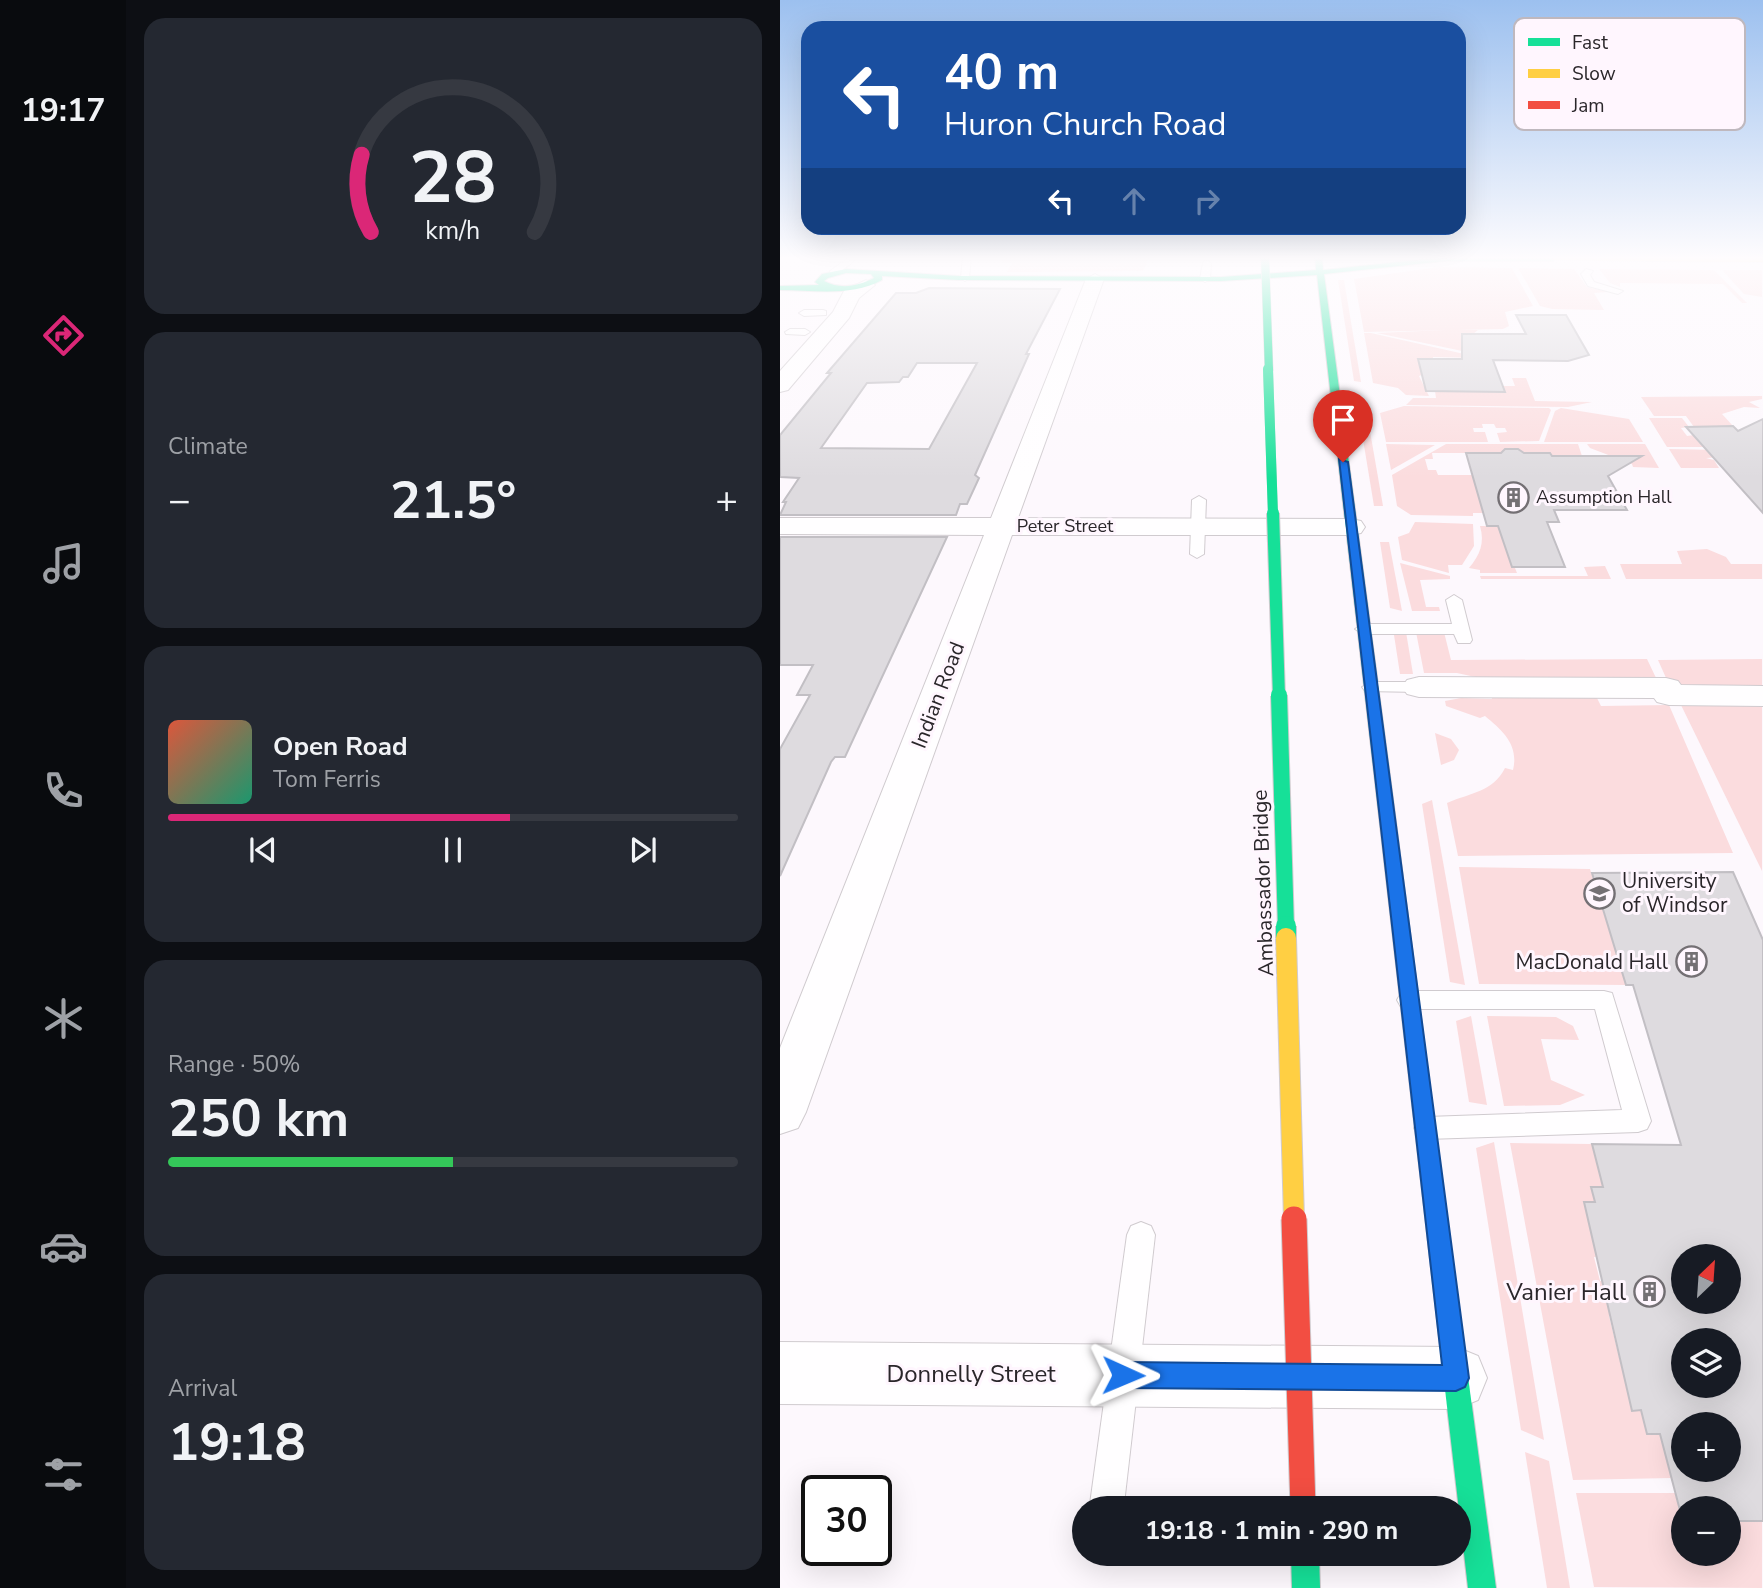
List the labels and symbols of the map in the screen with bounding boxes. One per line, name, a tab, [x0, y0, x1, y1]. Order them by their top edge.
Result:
legend	[1514, 18, 1745, 130]
text: Fast	[1572, 30, 1608, 56]
text: Slow	[1572, 61, 1616, 87]
text: Jam	[1571, 93, 1605, 119]
pin	[1313, 390, 1373, 462]
building icon: Assumption Hall	[1496, 480, 1530, 514]
place label: Assumption Hall	[1536, 485, 1672, 509]
street label: Peter Street	[1017, 514, 1114, 538]
street label: Indian Road	[905, 638, 971, 752]
street label: Ambassador Bridge	[1246, 789, 1280, 977]
place label: University of Windsor	[1622, 867, 1728, 919]
school or university icon: University of Windsor	[1582, 876, 1616, 910]
building icon: MacDonald Hall	[1674, 945, 1708, 979]
place label: MacDonald Hall	[1516, 948, 1669, 976]
north arrow	[1671, 1244, 1741, 1314]
building icon: Vanier Hall	[1632, 1275, 1666, 1309]
place label: Vanier Hall	[1505, 1276, 1626, 1308]
position arrow	[1086, 1338, 1160, 1412]
street label: Donnelly Street	[886, 1358, 1056, 1390]
speed limit sign: 30	[801, 1475, 892, 1566]

